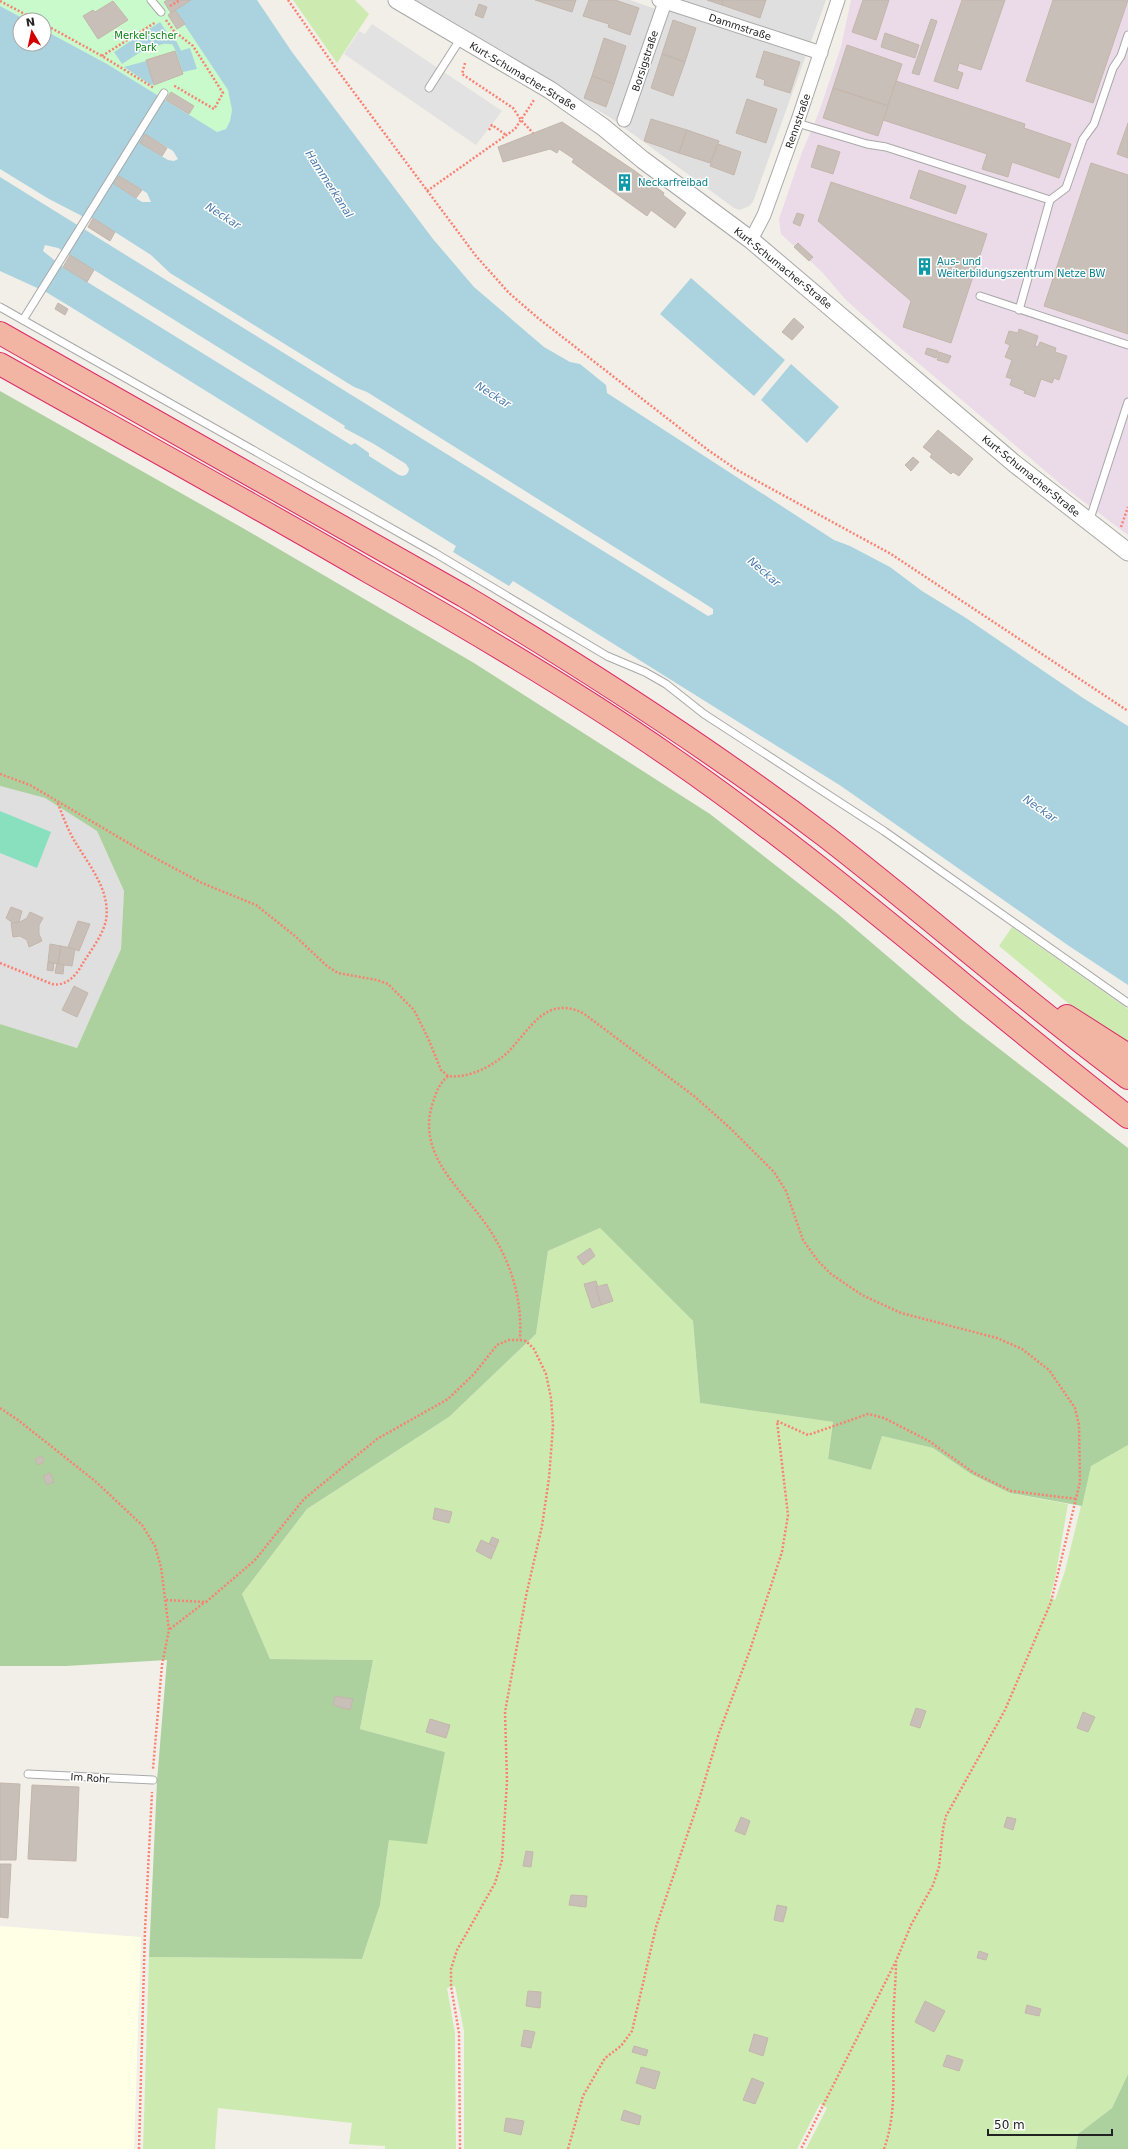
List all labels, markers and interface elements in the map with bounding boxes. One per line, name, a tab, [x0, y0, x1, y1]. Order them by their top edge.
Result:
north arrow	[12, 12, 52, 52]
street label: Dammstraße	[707, 12, 773, 42]
text: N	[25, 15, 36, 30]
street label: Borsigstraße	[630, 29, 660, 93]
park label: Merkel'scher Park	[114, 30, 179, 53]
street label: Kurt-Schumacher-Straße	[468, 40, 578, 112]
street label: Rennstraße	[783, 92, 813, 150]
water label: Hammerkanal	[302, 148, 356, 220]
building icon: Neckarfreibad	[615, 172, 635, 192]
place label: Neckarfreibad	[638, 177, 708, 188]
water label: Neckar	[203, 200, 244, 233]
street label: Kurt-Schumacher-Straße	[732, 225, 834, 311]
place label: Aus- und Weiterbildungszentrum Netze BW	[937, 256, 1106, 279]
building icon: Aus- und Weiterbildungszentrum Netze BW	[914, 257, 934, 277]
water label: Neckar	[473, 379, 514, 412]
street label: Kurt-Schumacher-Straße	[980, 433, 1082, 519]
water label: Neckar	[745, 554, 784, 591]
water label: Neckar	[1020, 793, 1061, 826]
street label: Im Rohr	[70, 1771, 111, 1785]
scale bar	[988, 2111, 1112, 2137]
text: 50 m	[994, 2118, 1025, 2132]

